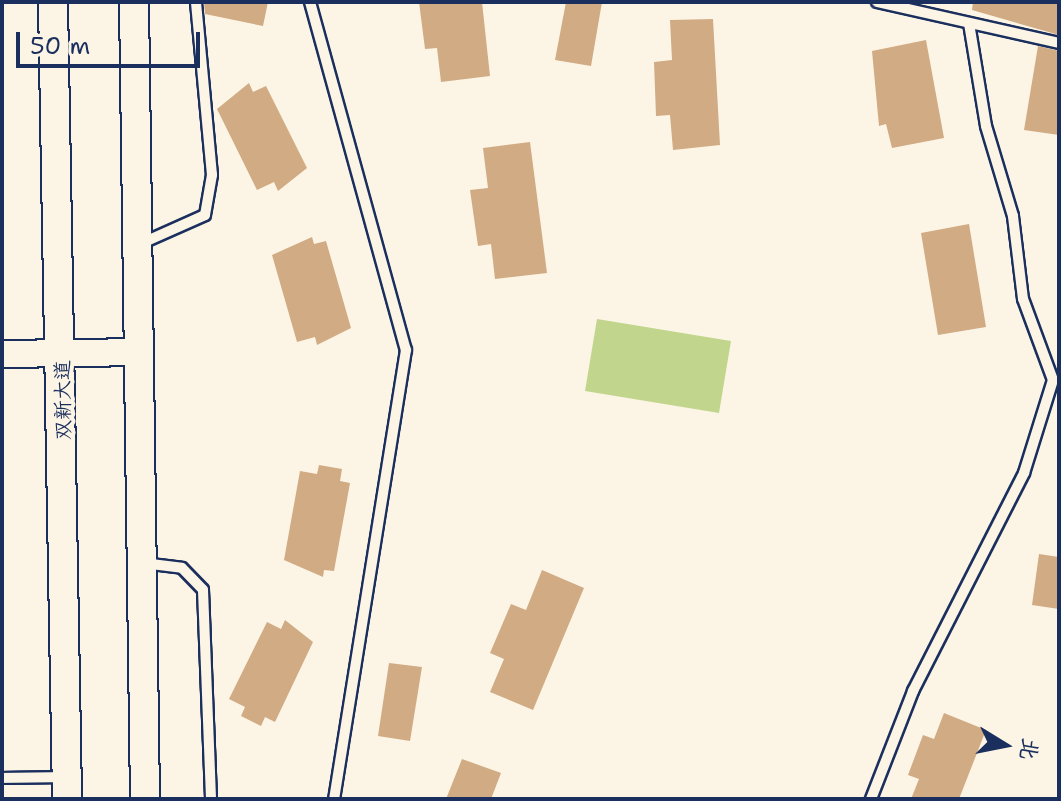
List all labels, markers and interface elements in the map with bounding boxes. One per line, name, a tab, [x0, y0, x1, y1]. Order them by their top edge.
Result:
scale bar	[20, 16, 204, 66]
text: 50 m	[30, 30, 90, 62]
street label: 双新大道	[50, 360, 76, 440]
north arrow	[965, 705, 1045, 785]
text: 北	[1013, 736, 1045, 763]

